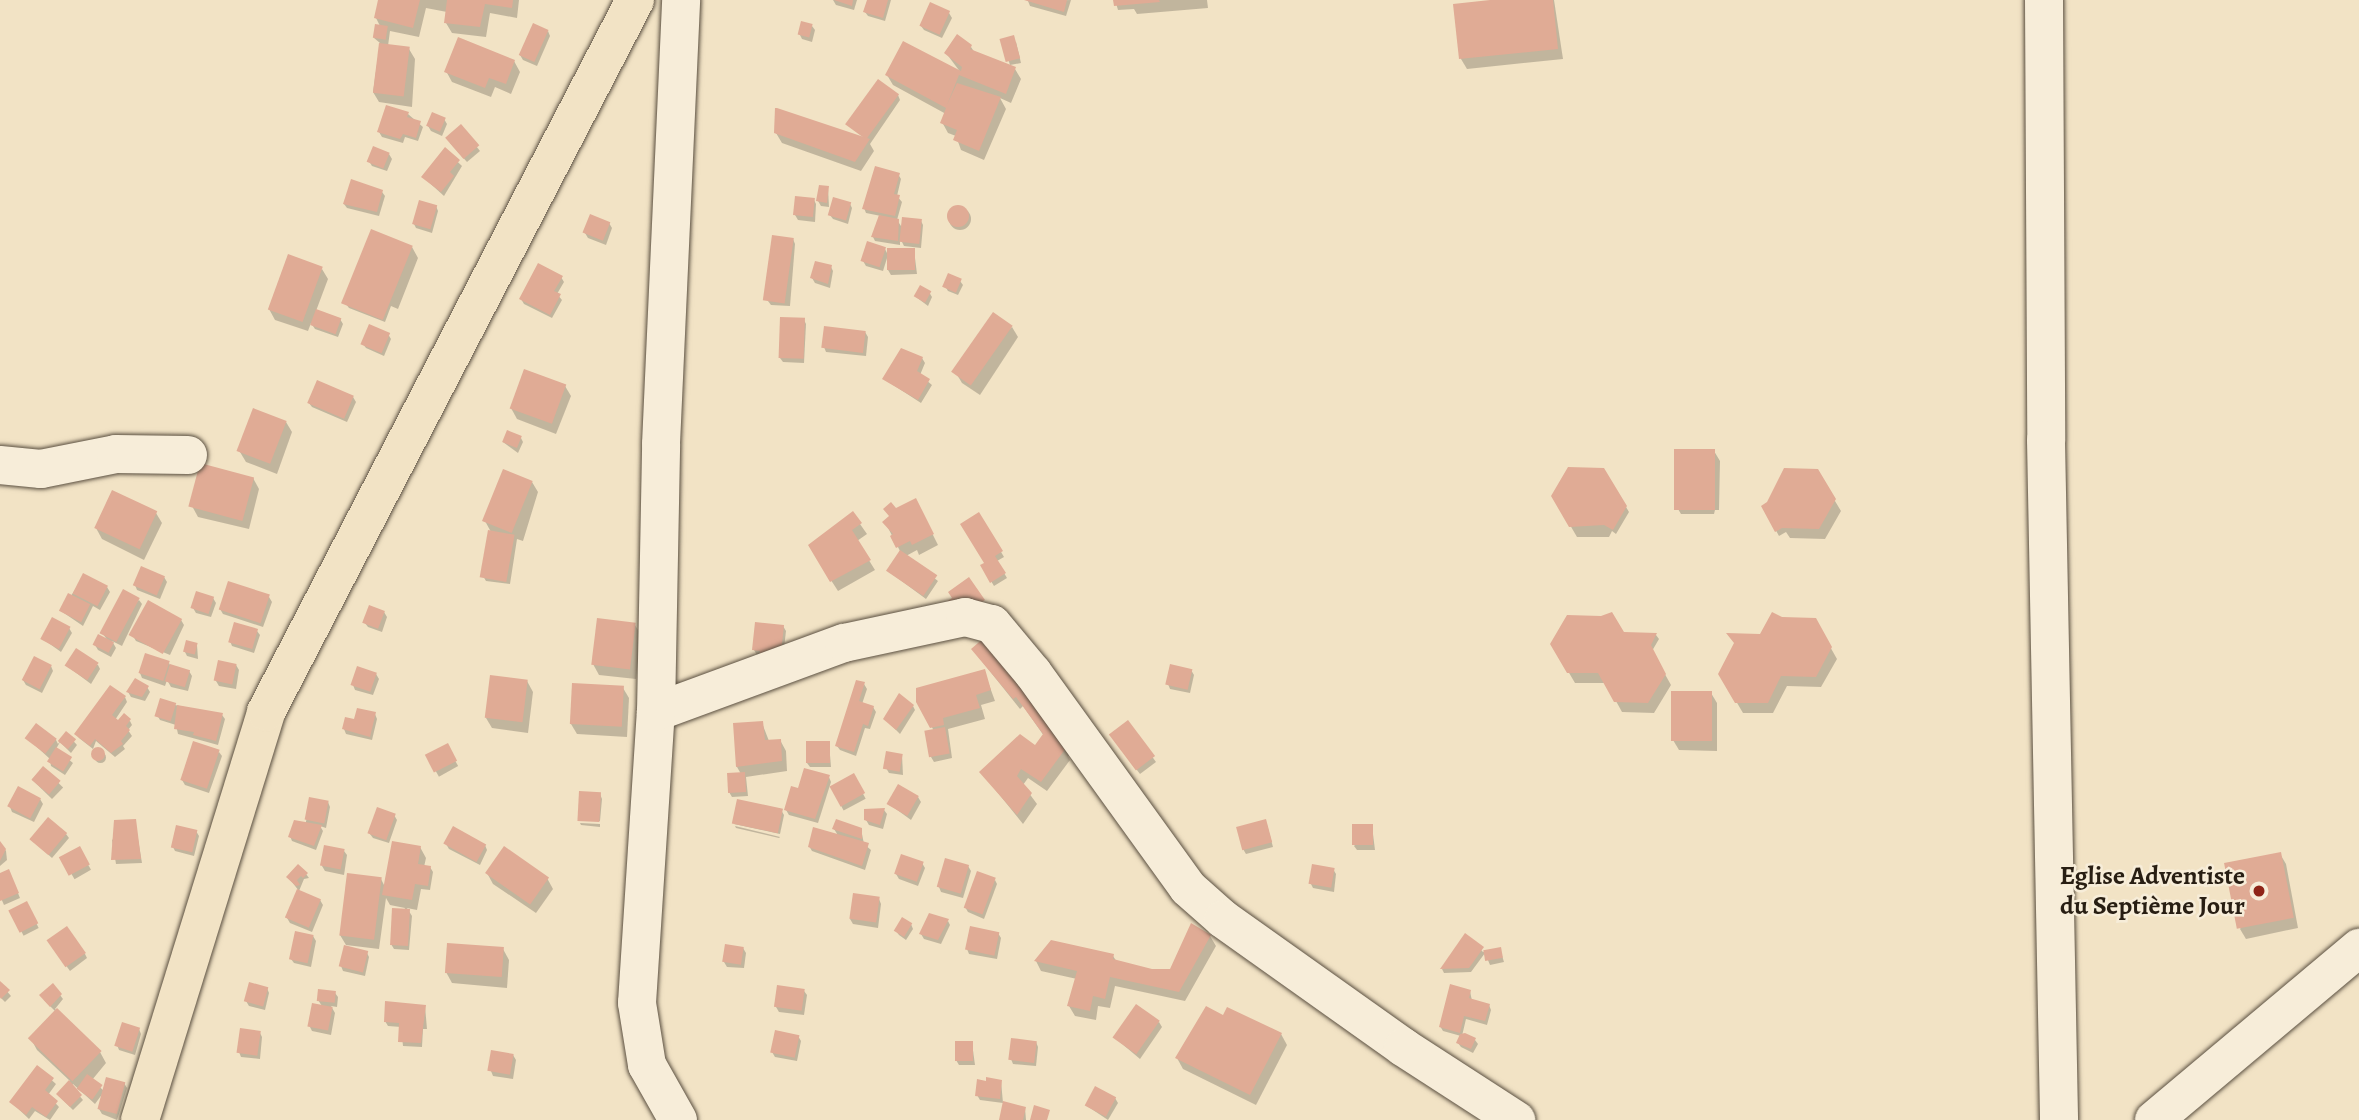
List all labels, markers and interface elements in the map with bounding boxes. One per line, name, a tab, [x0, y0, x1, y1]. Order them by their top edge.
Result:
place label: Eglise Adventiste du Septième Jour	[2060, 860, 2245, 922]
marker: Eglise Adventiste du Septième Jour	[2251, 883, 2267, 899]

